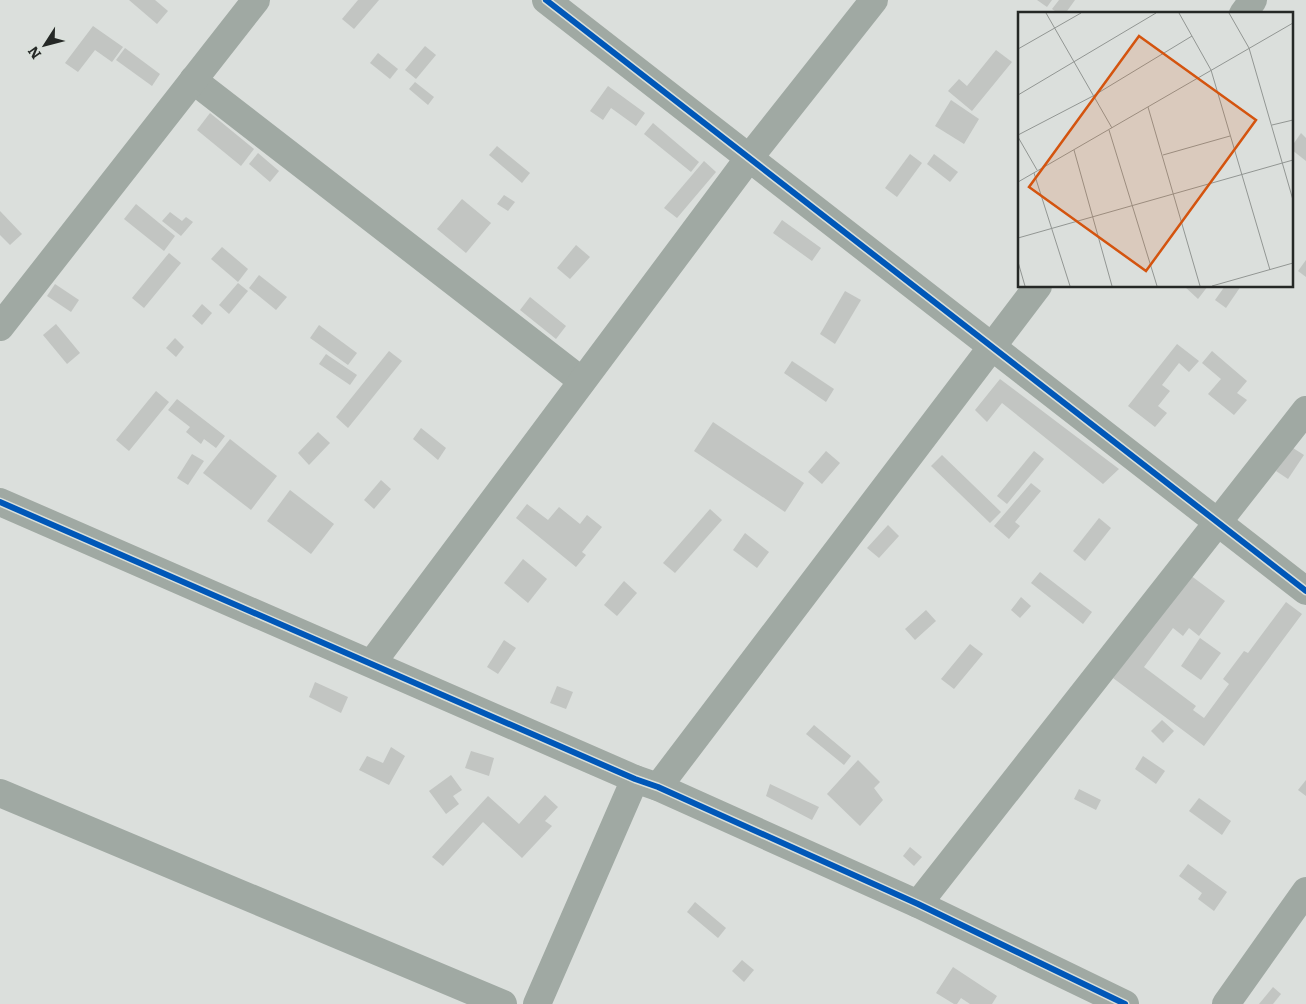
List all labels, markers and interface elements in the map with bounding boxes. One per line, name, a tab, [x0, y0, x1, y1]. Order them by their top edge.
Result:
inset map	[1018, 12, 1294, 288]
north arrow	[20, 20, 70, 70]
text: N	[22, 42, 45, 64]

